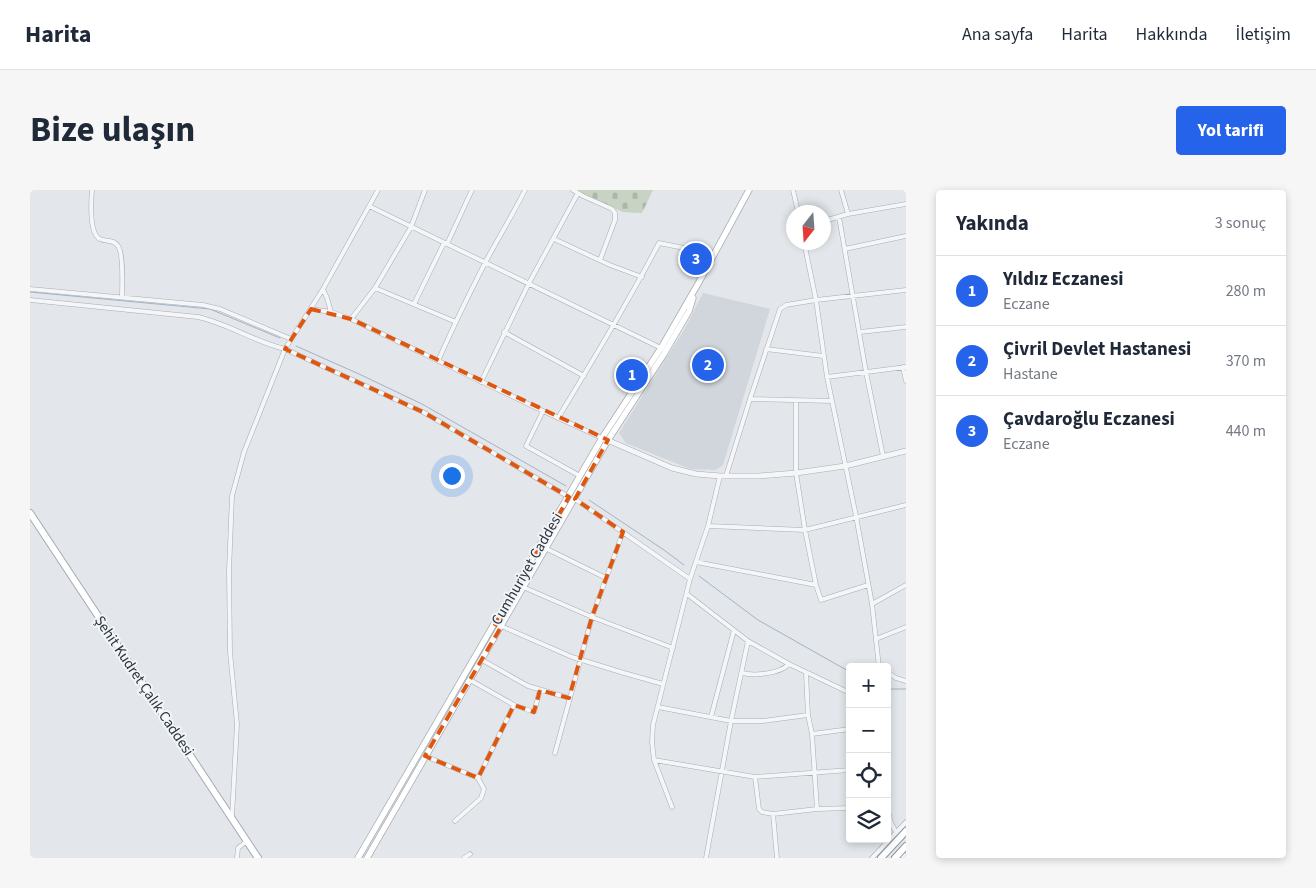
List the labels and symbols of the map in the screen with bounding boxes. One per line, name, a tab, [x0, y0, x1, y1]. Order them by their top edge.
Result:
north arrow	[786, 205, 831, 250]
pin: 3	[680, 240, 712, 278]
pin: 2	[692, 346, 724, 384]
pin: 1	[616, 356, 648, 394]
your location	[439, 463, 465, 489]
street label: Cumhuriyet Caddesi	[486, 509, 568, 629]
street label: Şehit Kudret Çalık Caddesi	[89, 612, 199, 760]

